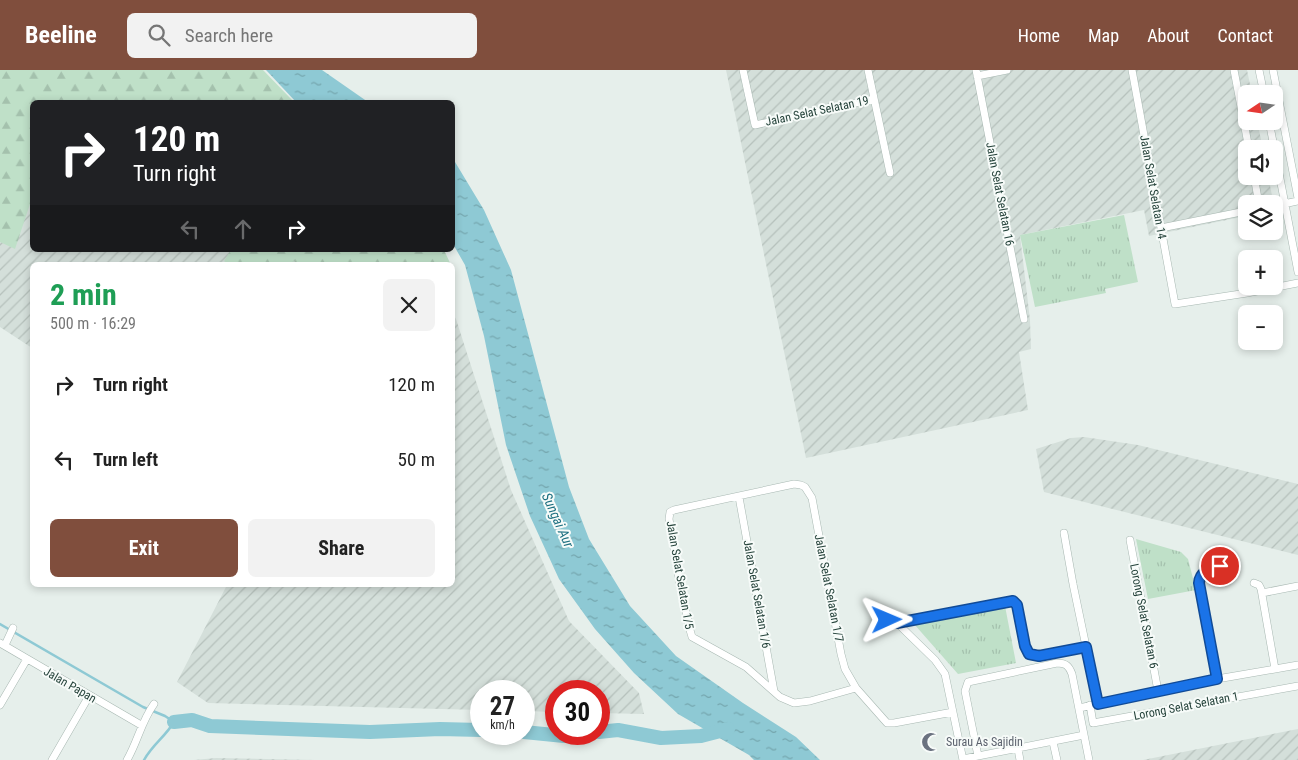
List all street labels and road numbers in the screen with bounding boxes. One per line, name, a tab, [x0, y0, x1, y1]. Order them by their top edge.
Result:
street label: Jalan Selat Selatan 19	[764, 93, 870, 129]
street label: Jalan Selat Selatan 14	[1137, 134, 1169, 240]
street label: Jalan Selat Selatan 16	[983, 141, 1017, 247]
street label: Jalan Selat Selatan 1/5	[664, 520, 696, 630]
street label: Jalan Selat Selatan 1/7	[812, 533, 846, 643]
street label: Jalan Selat Selatan 1/6	[741, 539, 773, 649]
street label: Lorong Selat Selatan 6	[1127, 562, 1161, 670]
street label: Jalan Papan	[41, 664, 99, 706]
street label: Lorong Selat Selatan 1	[1132, 689, 1240, 723]

